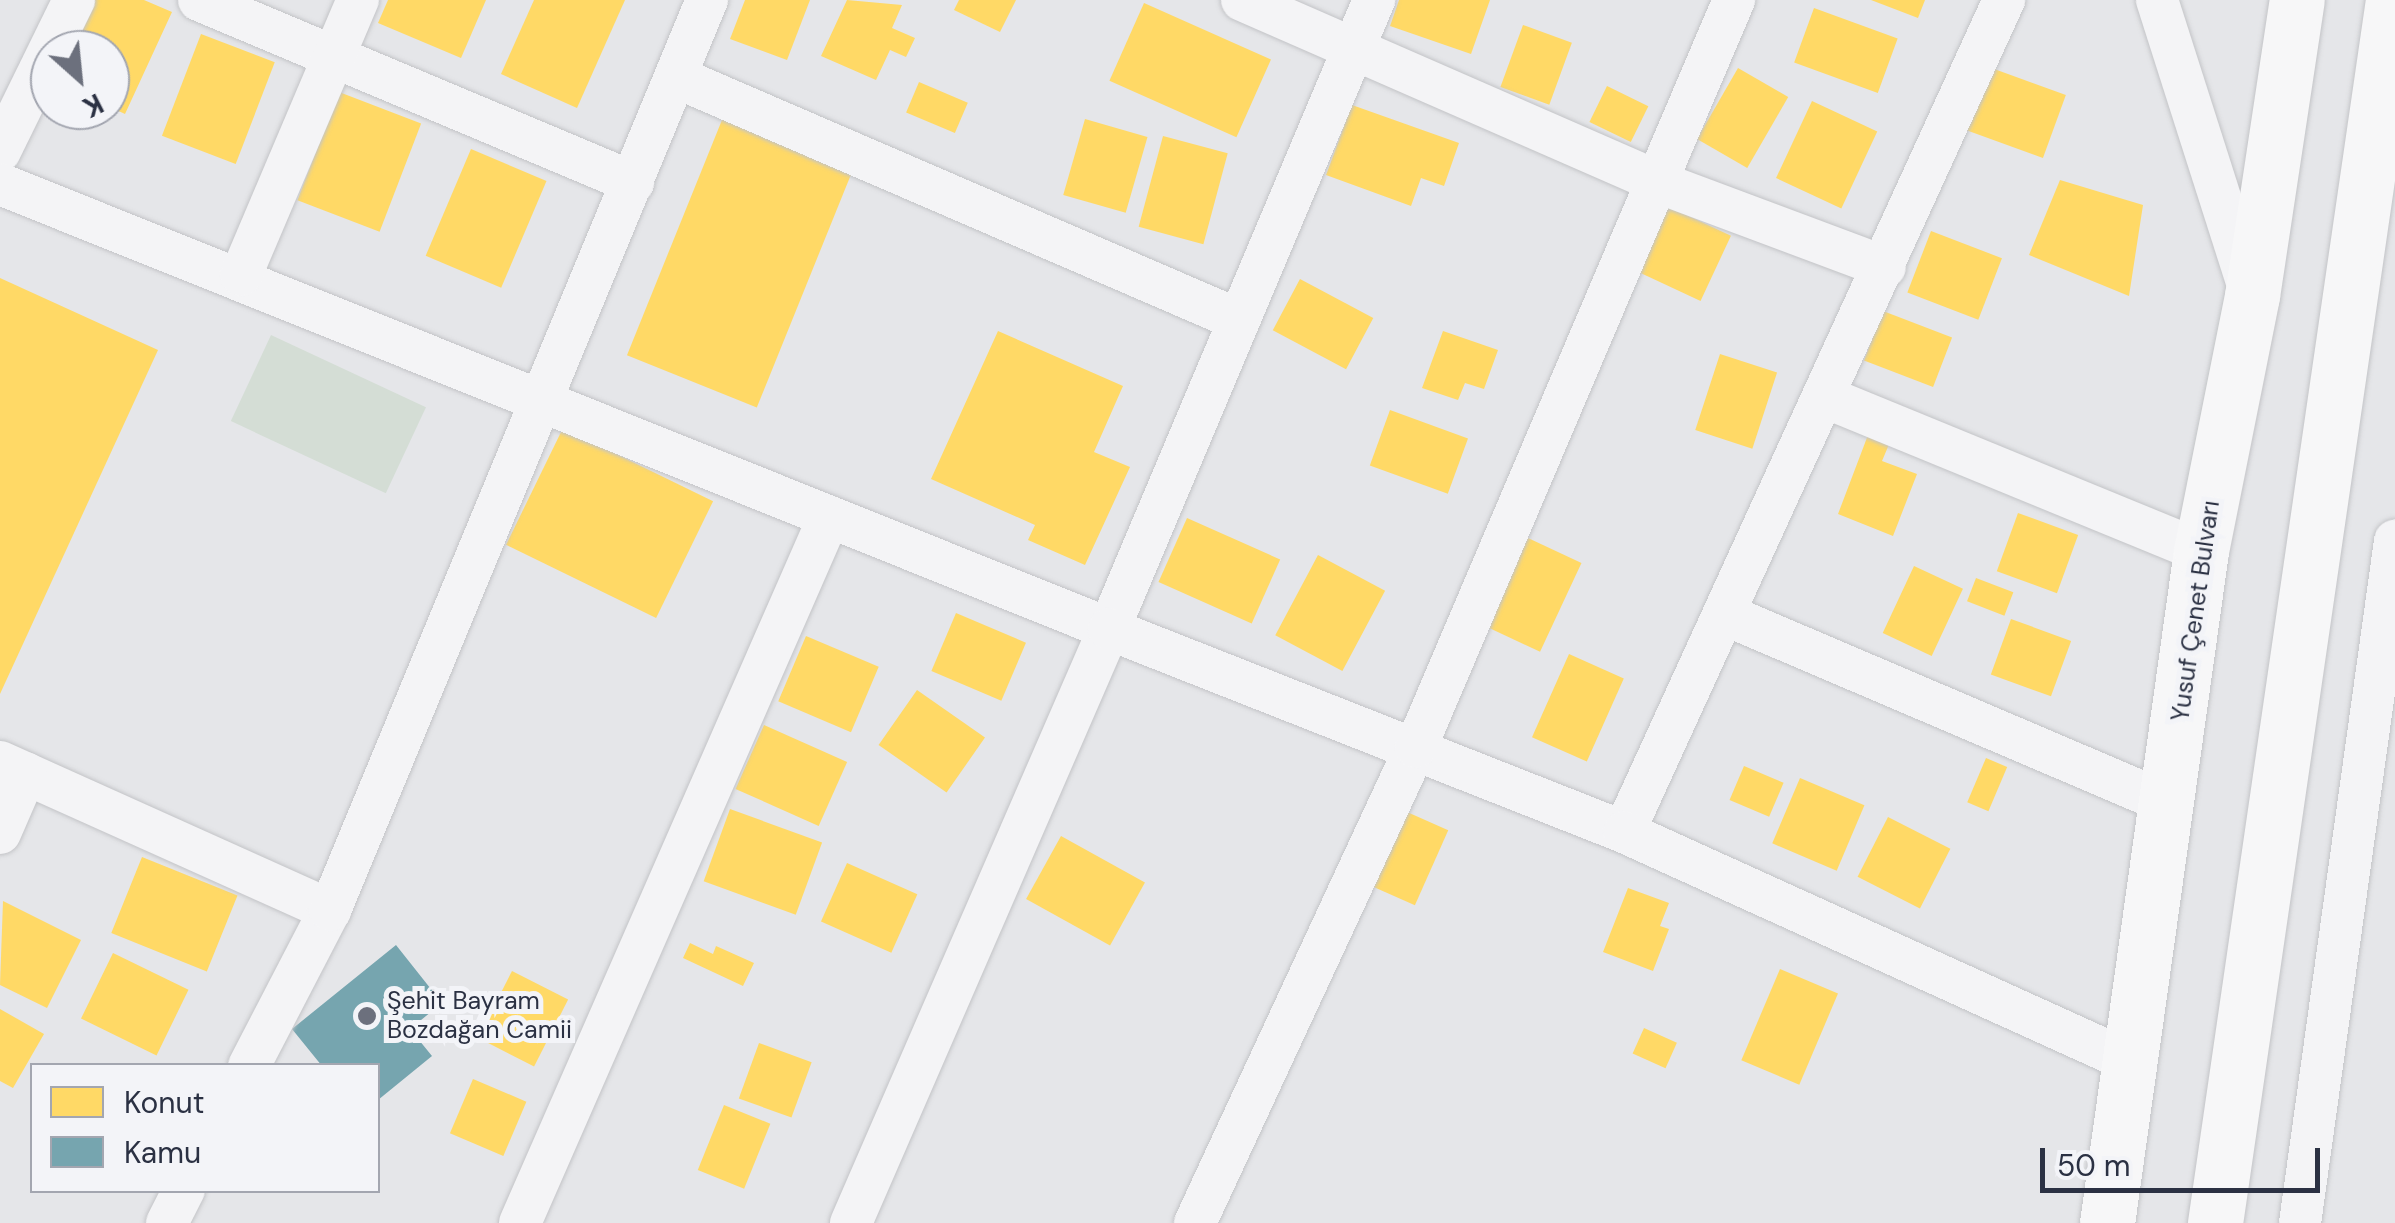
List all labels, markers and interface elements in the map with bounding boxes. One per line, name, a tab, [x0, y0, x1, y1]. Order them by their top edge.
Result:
north arrow	[30, 30, 130, 130]
text: K	[76, 85, 109, 126]
street label: Yusuf Çenet Bulvarı	[2166, 499, 2226, 723]
place label: Şehit Bayram Bozdağan Camii	[387, 987, 572, 1046]
marker: Şehit Bayram Bozdağan Camii	[356, 1005, 378, 1027]
legend	[30, 1063, 380, 1193]
text: Konut	[124, 1083, 205, 1122]
scale bar	[2045, 1128, 2325, 1190]
text: Kamu	[124, 1133, 201, 1172]
text: 50 m	[2057, 1146, 2131, 1185]

